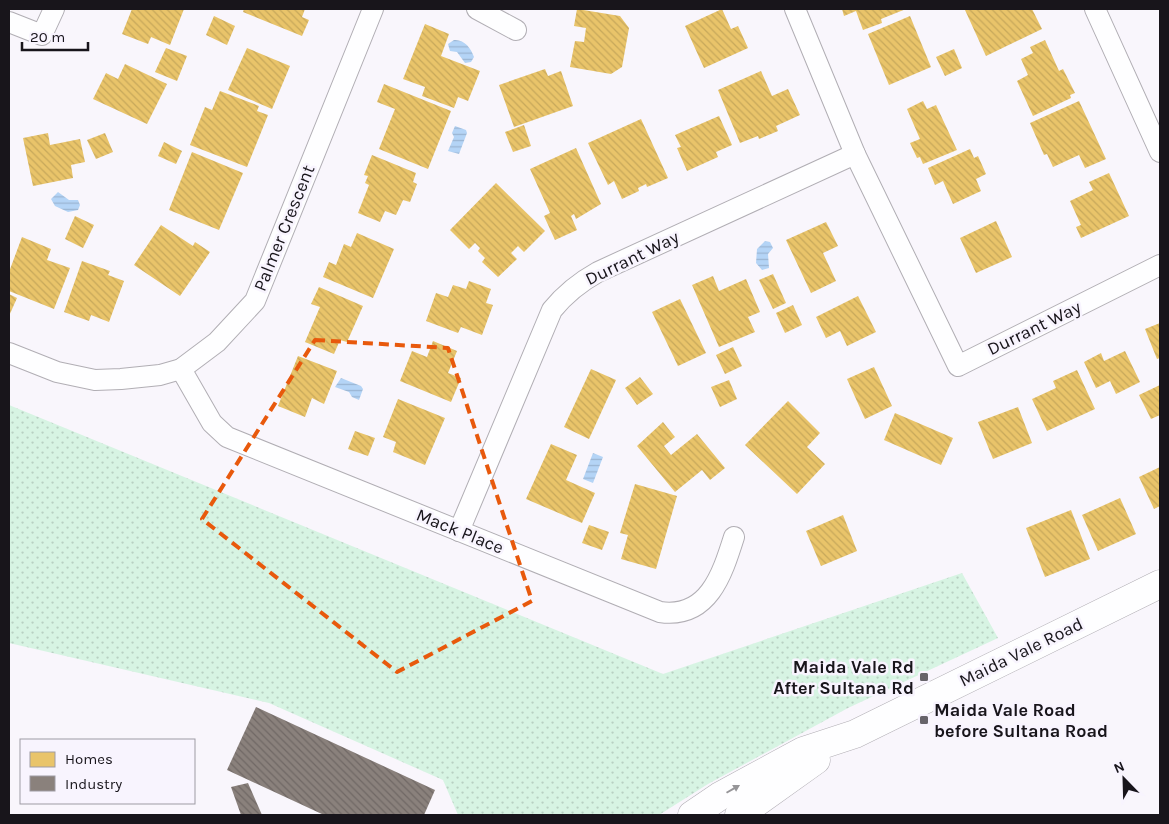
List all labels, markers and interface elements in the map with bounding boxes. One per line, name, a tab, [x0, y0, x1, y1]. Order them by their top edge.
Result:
scale bar	[22, 20, 89, 52]
text: 20 m	[30, 28, 65, 46]
street label: Palmer Crescent	[249, 161, 319, 294]
street label: Durrant Way	[582, 226, 683, 290]
street label: Durrant Way	[984, 296, 1085, 360]
street label: Mack Place	[413, 504, 507, 558]
street label: Maida Vale Road	[956, 613, 1086, 691]
place label: Maida Vale Rd After Sultana Rd	[773, 656, 914, 699]
marker: Maida Vale Rd After Sultana Rd	[918, 671, 930, 683]
place label: Maida Vale Road before Sultana Road	[934, 699, 1108, 742]
marker: Maida Vale Road before Sultana Road	[918, 714, 930, 726]
legend	[20, 739, 195, 804]
text: Homes	[65, 750, 113, 768]
north arrow	[1099, 754, 1149, 804]
text: N	[1111, 758, 1127, 777]
text: Industry	[65, 775, 122, 793]
one-way arrow	[727, 784, 740, 793]

